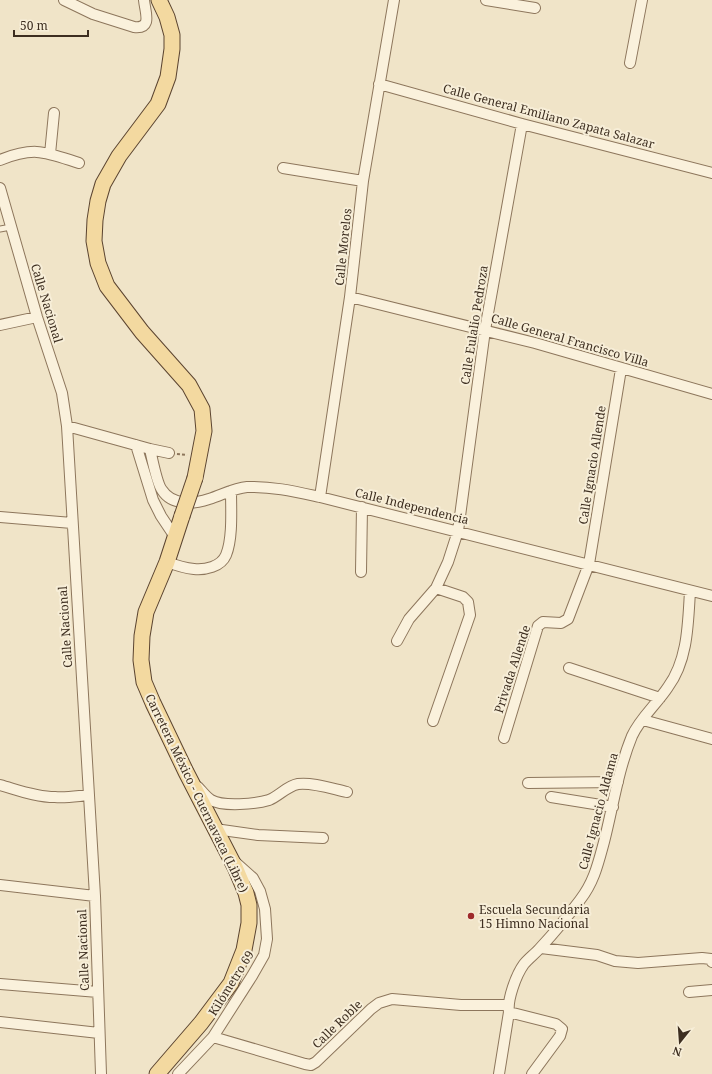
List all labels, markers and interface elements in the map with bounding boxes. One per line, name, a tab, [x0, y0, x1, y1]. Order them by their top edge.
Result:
scale bar	[14, 12, 88, 38]
text: 50 m	[20, 17, 48, 34]
street label: Calle General Emiliano Zapata Salazar	[441, 80, 657, 153]
street label: Calle Morelos	[331, 208, 355, 286]
street label: Calle Nacional	[27, 261, 67, 345]
street label: Calle Eulalio Pedroza	[456, 264, 492, 386]
street label: Calle General Francisco Villa	[489, 309, 651, 371]
street label: Calle Ignacio Allende	[574, 404, 610, 526]
street label: Calle Independencia	[353, 484, 471, 528]
street label: Calle Nacional	[54, 585, 76, 668]
street label: Privada Allende	[490, 623, 534, 715]
street label: Carretera México - Cuernavaca (Libre)	[141, 691, 253, 895]
street label: Calle Ignacio Aldama	[574, 750, 622, 871]
place label: Escuela Secundaria 15 Himno Nacional	[479, 901, 590, 932]
street label: Calle Nacional	[73, 909, 93, 991]
marker: Escuela Secundaria 15 Himno Nacional	[466, 911, 476, 921]
street label: Kilómetro 69	[204, 947, 258, 1019]
street label: Calle Roble	[308, 996, 366, 1052]
north arrow	[660, 1022, 700, 1062]
text: N	[670, 1044, 683, 1060]

